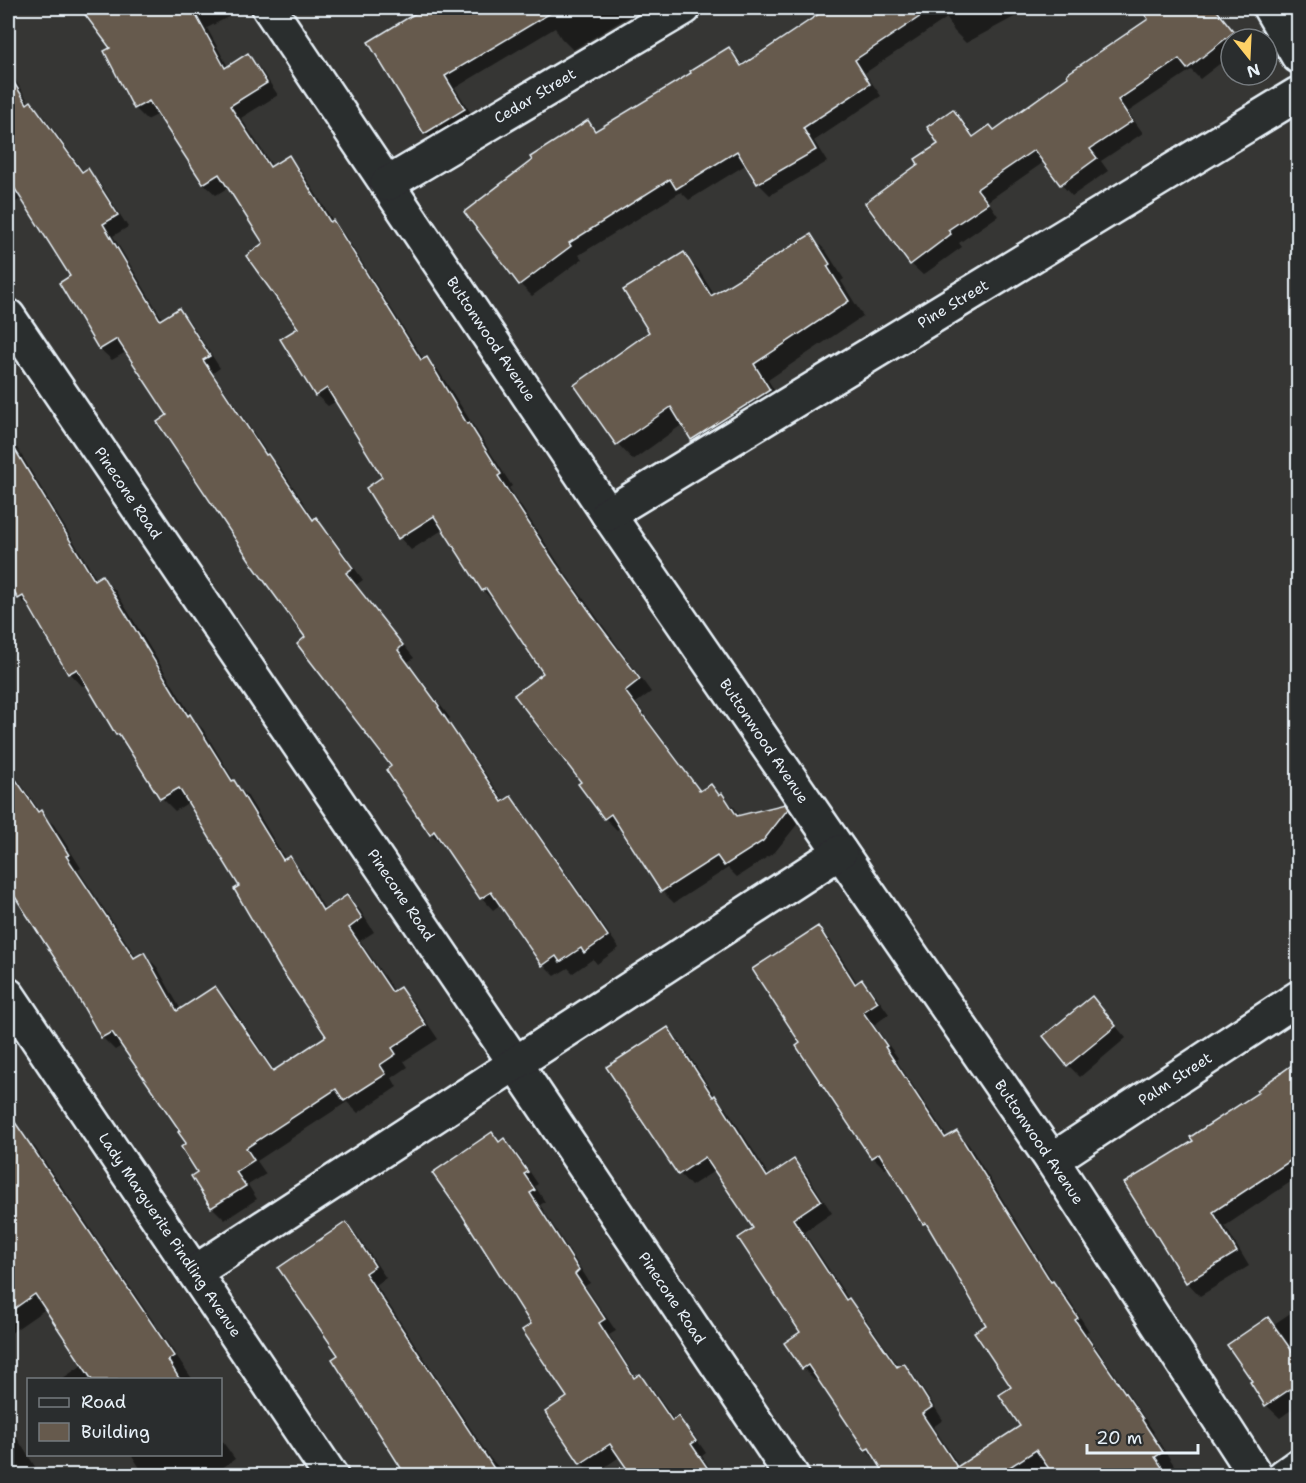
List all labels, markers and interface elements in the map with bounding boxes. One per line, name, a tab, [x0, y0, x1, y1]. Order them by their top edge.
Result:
north arrow	[1219, 27, 1279, 87]
text: N	[1244, 59, 1263, 83]
street label: Cedar Street	[490, 64, 580, 128]
street label: Buttonwood Avenue	[442, 273, 540, 405]
street label: Pine Street	[914, 275, 992, 333]
street label: Pinecone Road	[90, 443, 166, 543]
street label: Buttonwood Avenue	[715, 675, 813, 807]
street label: Pinecone Road	[363, 845, 439, 945]
street label: Palm Street	[1134, 1048, 1216, 1110]
street label: Buttonwood Avenue	[990, 1076, 1088, 1208]
street label: Lady Marguerite Pindling Avenue	[94, 1129, 246, 1341]
street label: Pinecone Road	[634, 1248, 710, 1348]
legend	[27, 1378, 222, 1456]
text: Road	[81, 1390, 126, 1414]
scale bar	[1087, 1417, 1198, 1455]
text: Building	[81, 1420, 150, 1444]
text: 20 m	[1096, 1426, 1142, 1450]

